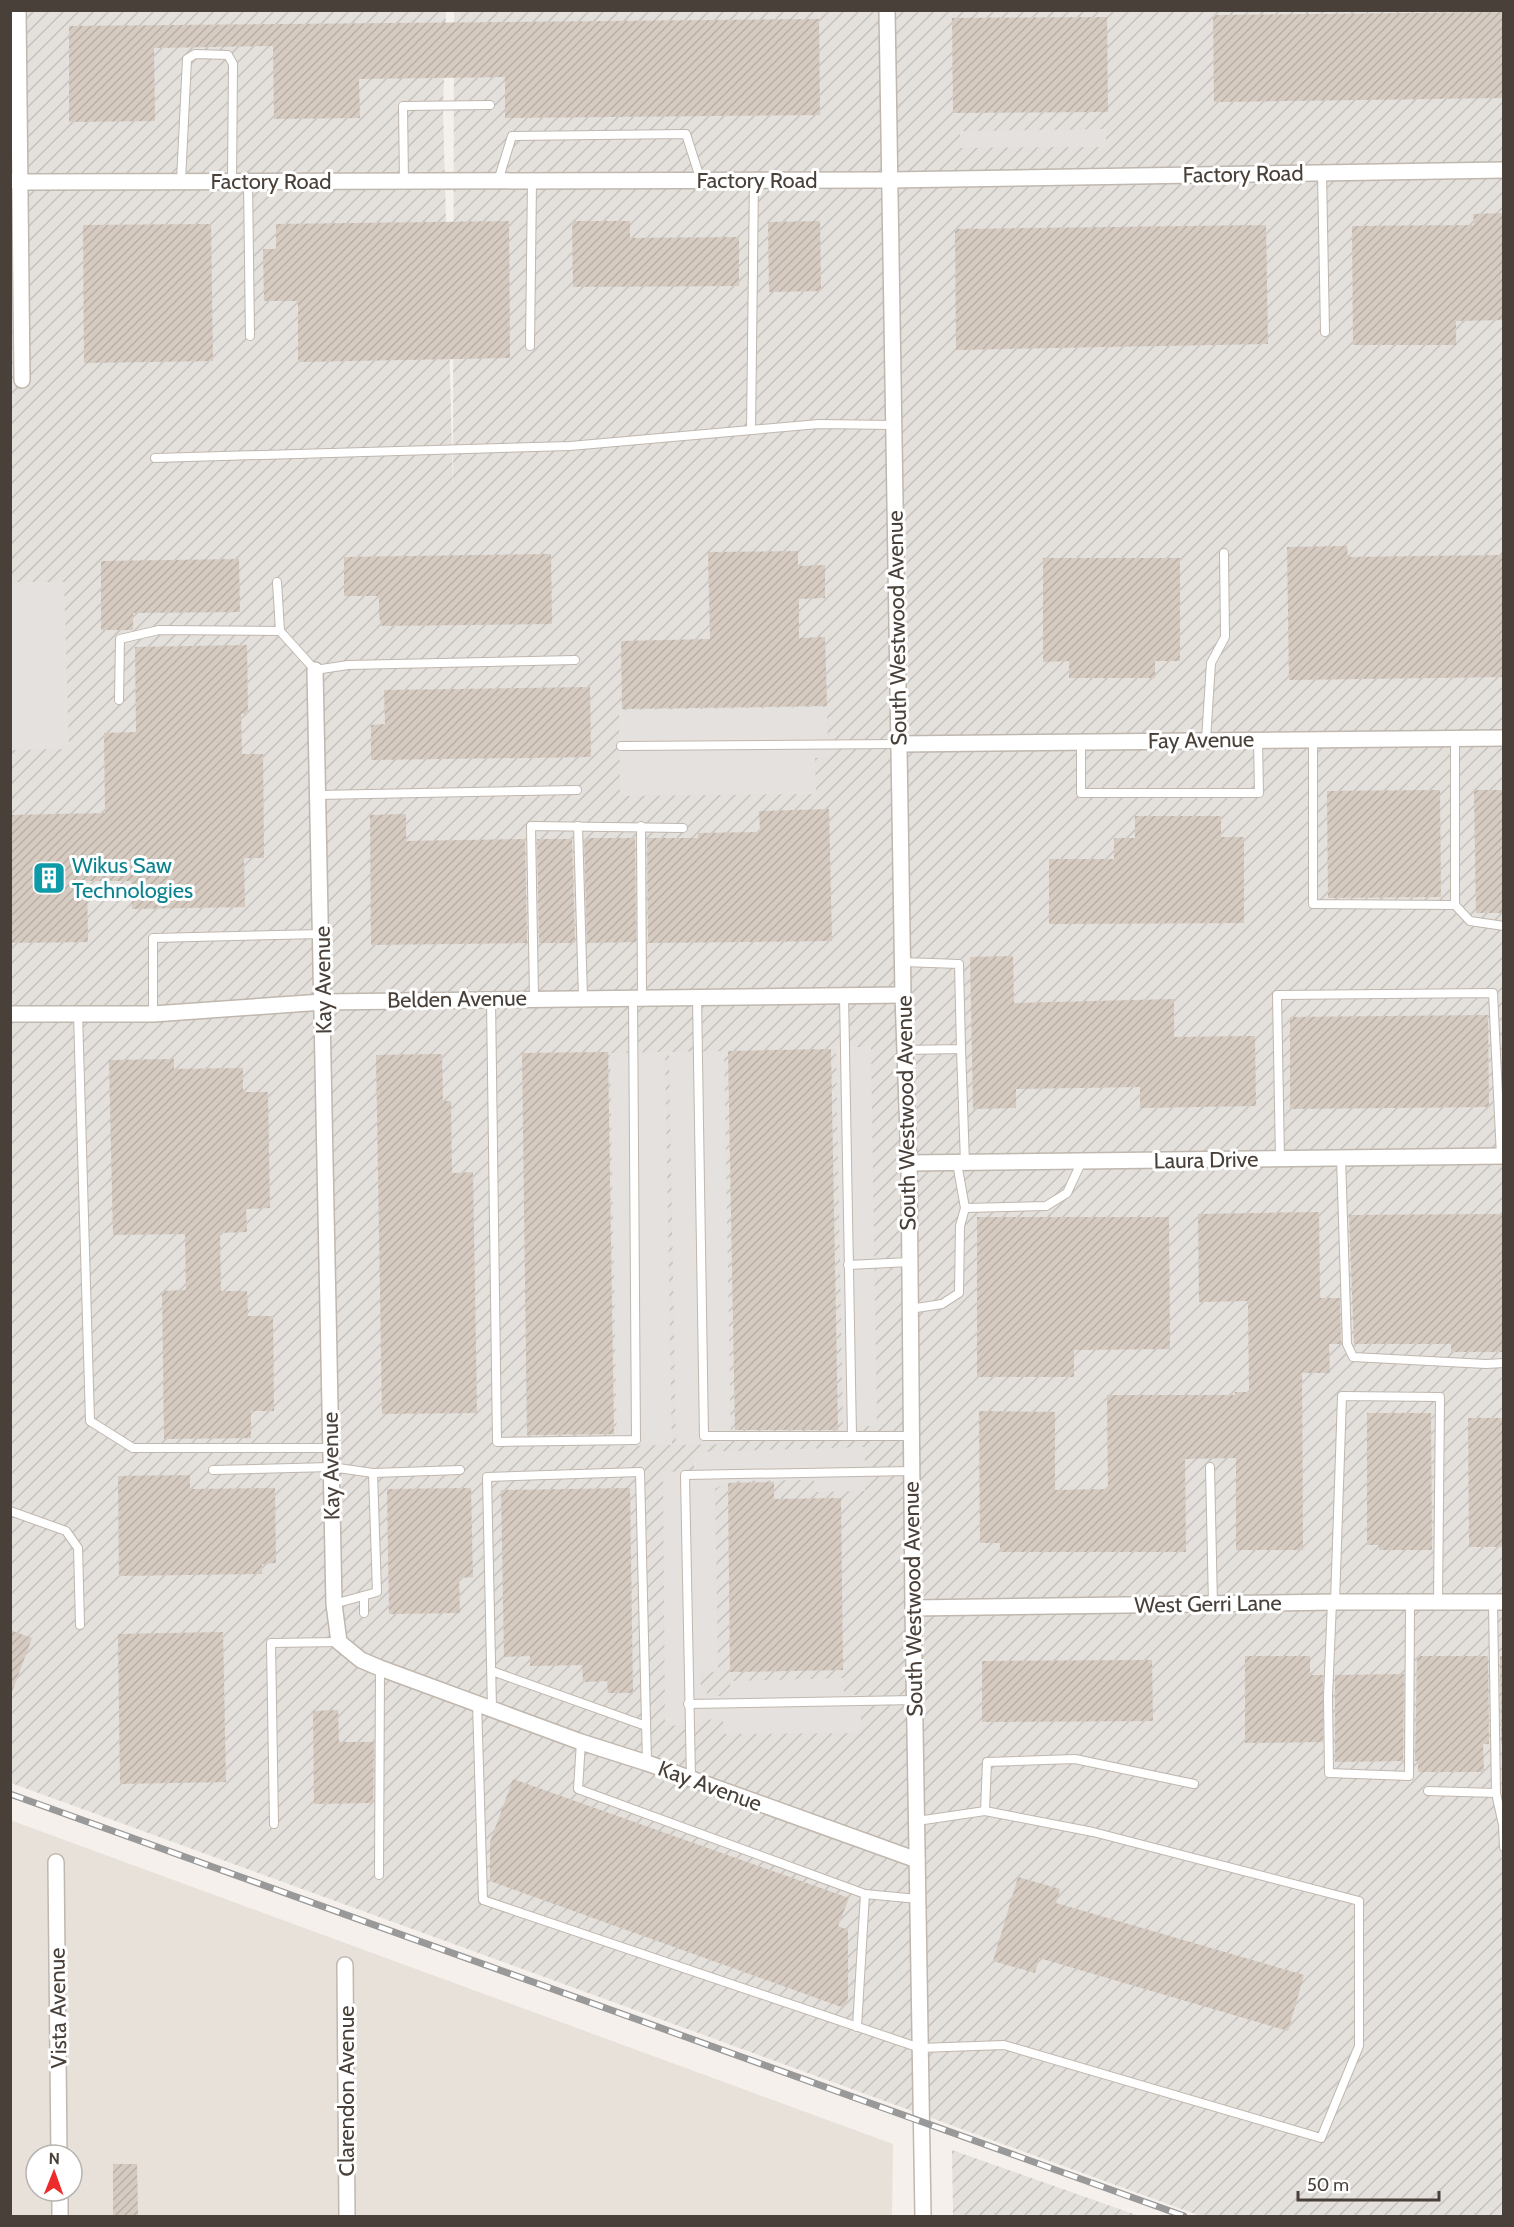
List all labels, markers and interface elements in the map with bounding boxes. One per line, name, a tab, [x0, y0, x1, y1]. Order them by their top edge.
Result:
street label: Factory Road	[1182, 159, 1304, 189]
street label: Factory Road	[697, 167, 817, 194]
street label: Factory Road	[211, 168, 331, 195]
street label: South Westwood Avenue	[881, 510, 913, 746]
street label: Fay Avenue	[1148, 726, 1254, 754]
place label: Wikus Saw Technologies	[72, 852, 193, 904]
building icon: Wikus Saw Technologies	[31, 860, 67, 896]
street label: Kay Avenue	[309, 926, 337, 1034]
street label: Belden Avenue	[387, 984, 527, 1014]
street label: South Westwood Avenue	[890, 995, 922, 1231]
street label: Laura Drive	[1153, 1146, 1259, 1174]
street label: Kay Avenue	[317, 1412, 345, 1520]
street label: South Westwood Avenue	[897, 1481, 929, 1717]
street label: West Gerri Lane	[1134, 1589, 1282, 1619]
street label: Kay Avenue	[654, 1755, 766, 1817]
street label: Vista Avenue	[43, 1947, 73, 2069]
street label: Clarendon Avenue	[333, 2006, 360, 2176]
north arrow	[24, 2143, 84, 2203]
text: N	[48, 2149, 60, 2168]
scale bar	[1298, 2164, 1439, 2202]
text: 50 m	[1307, 2174, 1349, 2196]

